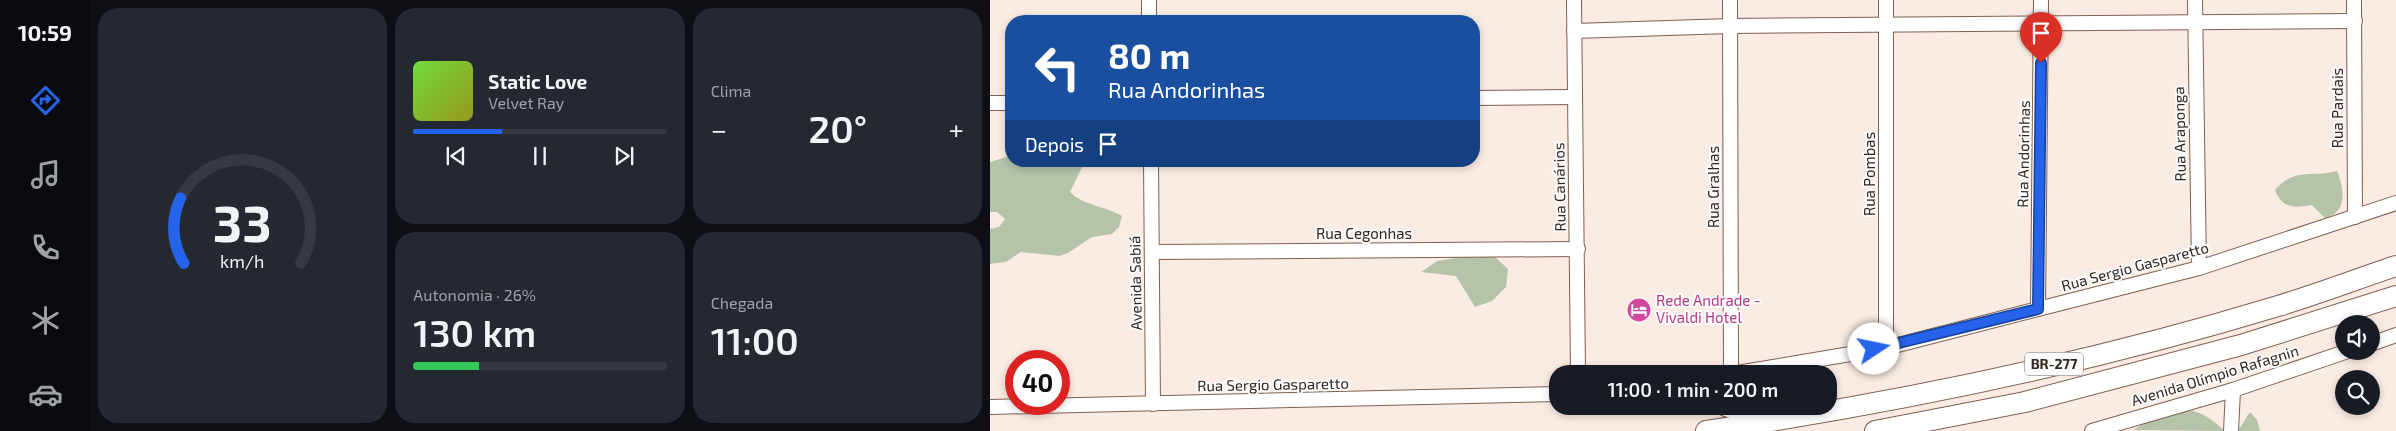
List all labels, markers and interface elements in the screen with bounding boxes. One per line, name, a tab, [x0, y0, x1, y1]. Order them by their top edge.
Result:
pin	[2020, 12, 2062, 63]
text: 10:59	[18, 19, 72, 45]
icon: arrive	[2027, 19, 2055, 47]
text: 80 m	[1108, 34, 1190, 76]
icon: left	[1025, 35, 1090, 100]
street label: Rua Pardais	[2328, 68, 2346, 148]
text: Static Love	[488, 70, 587, 93]
text: Rua Andorinhas	[1108, 76, 1265, 102]
text: Clima	[711, 81, 751, 100]
icon: directions	[28, 83, 63, 118]
street label: Rua Araponga	[2169, 86, 2189, 182]
text: Velvet Ray	[488, 93, 564, 112]
street label: Rua Andorinhas	[2013, 100, 2033, 208]
text: 20°	[808, 105, 867, 151]
text: −	[711, 112, 727, 146]
text: +	[949, 112, 964, 146]
icon: arrive	[1094, 130, 1122, 158]
street label: Rua Pombas	[1860, 132, 1878, 216]
text: Depois	[1025, 133, 1084, 156]
icon: previous	[442, 142, 470, 170]
icon: pause	[526, 142, 554, 170]
icon: next	[610, 142, 638, 170]
street label: Rua Canários	[1549, 142, 1569, 232]
street label: Rua Gralhas	[1704, 146, 1722, 228]
icon: music	[28, 157, 63, 192]
text: 33	[213, 190, 272, 252]
street label: Rua Cegonhas	[1316, 224, 1412, 242]
icon: phone	[28, 230, 63, 265]
street label: Avenida Sabiá	[1125, 236, 1145, 331]
street label: Rua Sergio Gasparetto	[2059, 238, 2210, 294]
text: km/h	[220, 250, 265, 272]
text: Autonomia · 26%	[413, 285, 536, 304]
place label: Rede Andrade - Vivaldi Hotel	[1656, 291, 1761, 326]
text: Chegada	[711, 293, 773, 312]
hotel icon: Rede Andrade - Vivaldi Hotel	[1626, 297, 1652, 323]
icon: climate	[28, 303, 63, 338]
text: 130 km	[413, 309, 536, 355]
map controls	[2335, 315, 2380, 415]
button: sound	[2335, 315, 2380, 360]
text: 11:00	[711, 317, 799, 363]
position arrow	[1847, 322, 1899, 374]
street label: Avenida Olímpio Rafagnin	[2129, 341, 2301, 409]
speed limit sign: 40	[1005, 350, 1070, 415]
road number: BR-277	[2025, 352, 2083, 376]
button: search	[2335, 370, 2380, 415]
street label: Rua Sergio Gasparetto	[1197, 374, 1349, 394]
icon: car	[28, 377, 63, 412]
text: 11:00 · 1 min · 200 m	[1608, 378, 1778, 401]

